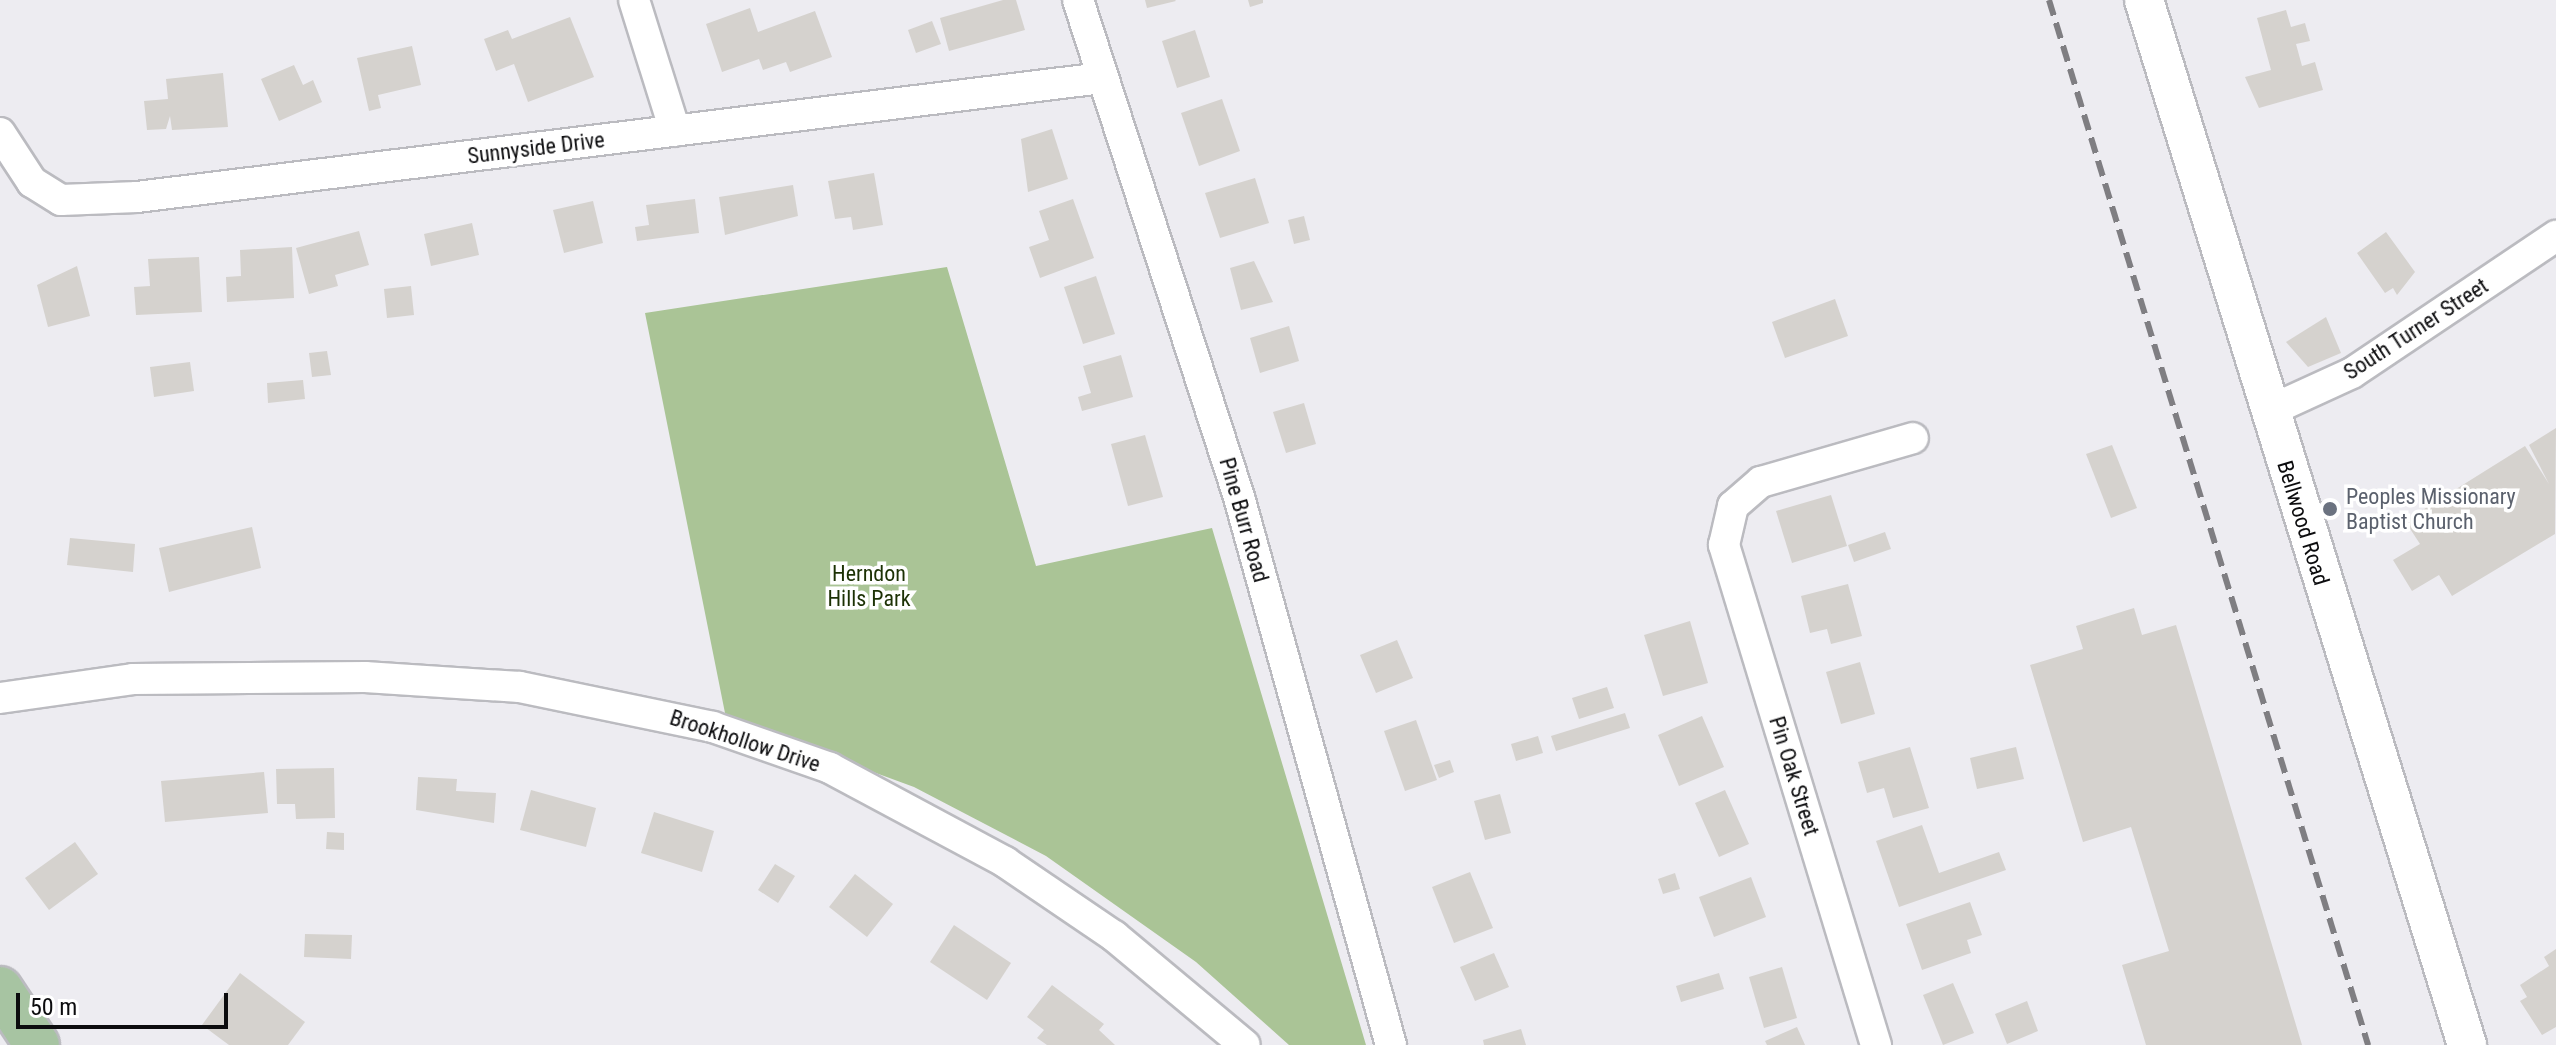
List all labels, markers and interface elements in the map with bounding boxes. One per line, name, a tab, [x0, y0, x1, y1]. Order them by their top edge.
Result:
street label: Sunnyside Drive	[466, 127, 606, 169]
street label: South Turner Street	[2339, 272, 2493, 386]
street label: Pine Burr Road	[1214, 455, 1274, 585]
street label: Bellwood Road	[2272, 457, 2334, 589]
place label: Peoples Missionary Baptist Church	[2346, 483, 2516, 534]
marker: Peoples Missionary Baptist Church	[2321, 500, 2339, 518]
park label: Herndon Hills Park	[827, 560, 911, 612]
street label: Brookhollow Drive	[666, 704, 824, 778]
street label: Pin Oak Street	[1763, 713, 1825, 839]
scale bar	[20, 977, 232, 1027]
text: 50 m	[30, 993, 77, 1021]

